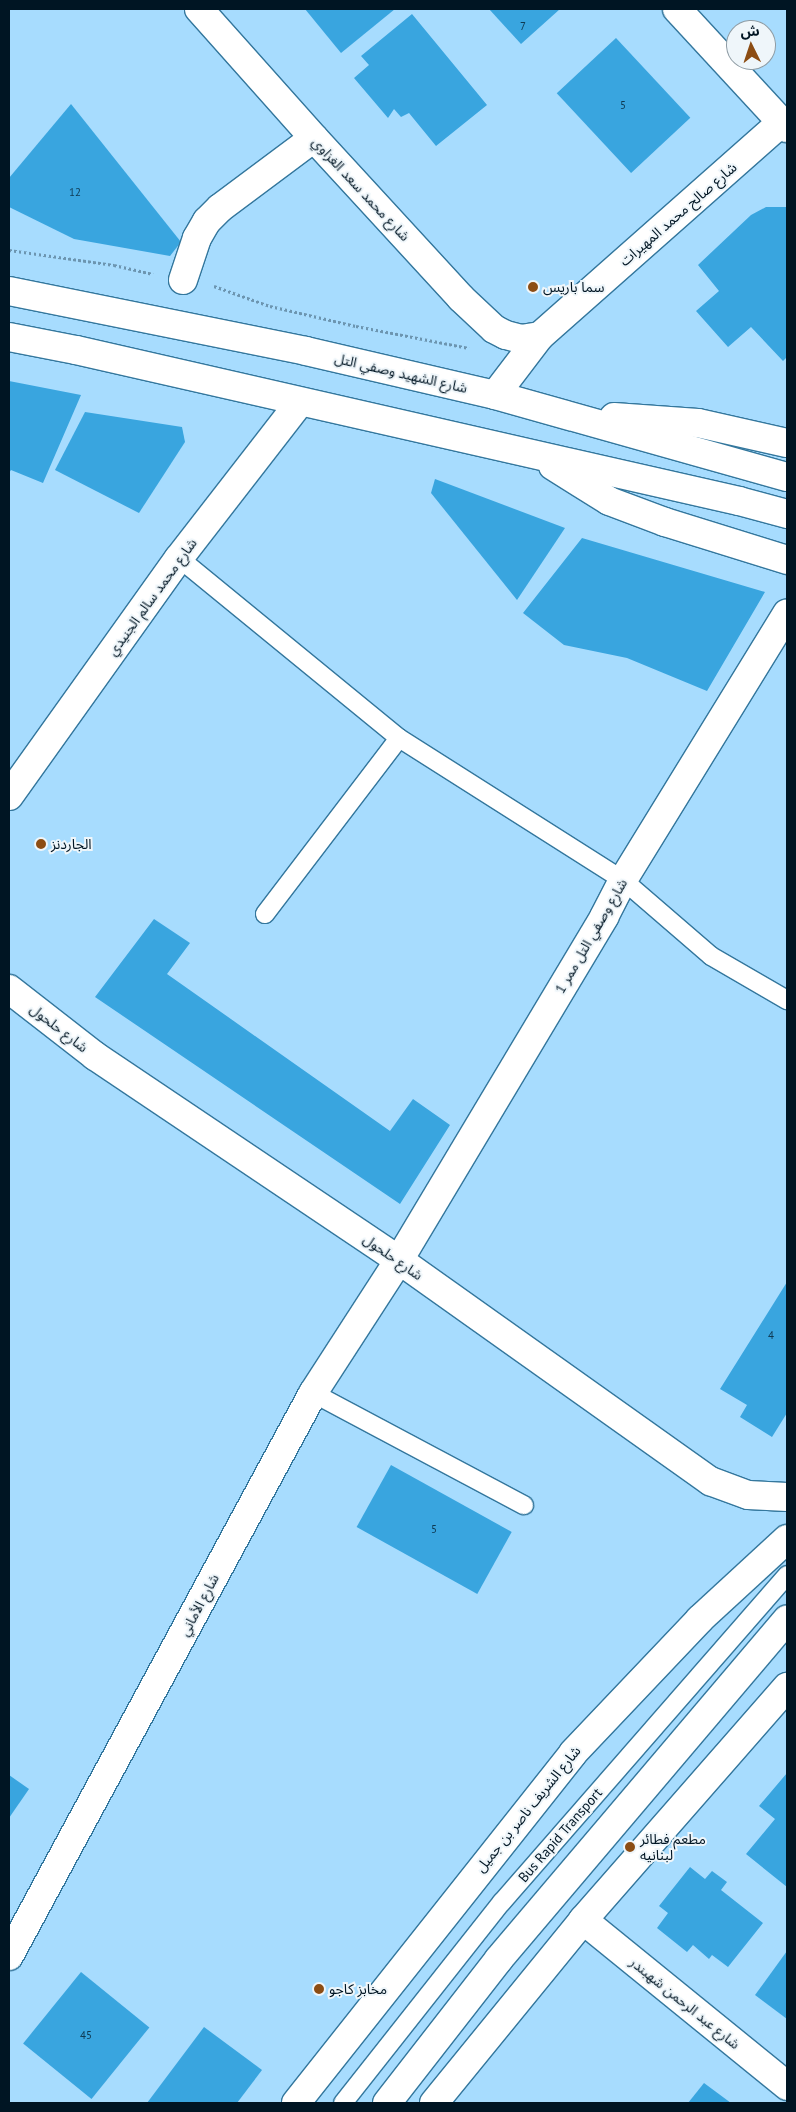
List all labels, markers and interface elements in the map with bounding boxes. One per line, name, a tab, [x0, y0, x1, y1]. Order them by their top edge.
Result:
house number: 7	[520, 19, 526, 33]
north arrow	[726, 20, 776, 70]
text: ش	[740, 21, 760, 41]
house number: 5	[620, 98, 626, 112]
street label: شارع محمد سعد الغزاوي	[309, 134, 413, 244]
street label: شارع صالح محمد المهيرات	[616, 159, 740, 269]
house number: 12	[69, 185, 81, 199]
place label: سما باريس	[543, 279, 604, 295]
marker: سما باريس	[527, 281, 539, 293]
street label: شارع الشهيد وصفي التل	[333, 350, 469, 396]
street label: شارع محمد سالم الجنيدي	[104, 535, 200, 659]
place label: الجاردنز	[51, 836, 92, 852]
marker: الجاردنز	[35, 838, 47, 850]
street label: شارع وصفي التل ممر 1	[551, 876, 631, 996]
street label: شارع حلحول	[27, 1000, 91, 1056]
street label: شارع حلحول	[360, 1230, 426, 1284]
house number: 4	[768, 1328, 774, 1342]
house number: 5	[431, 1522, 437, 1536]
street label: شارع الأماني	[176, 1571, 222, 1639]
street label: شارع الشريف ناصر بن جميل	[472, 1742, 584, 1876]
street label: Bus Rapid Transport	[514, 1784, 606, 1886]
place label: مطعم فطائر لبنانيه	[640, 1831, 706, 1864]
marker: مطعم فطائر لبنانيه	[624, 1841, 636, 1853]
street label: شارع عبد الرحمن شهبندر	[627, 1953, 743, 2053]
place label: مخابز كاجو	[329, 1981, 387, 1997]
marker: مخابز كاجو	[313, 1983, 325, 1995]
house number: 45	[80, 2028, 92, 2042]

